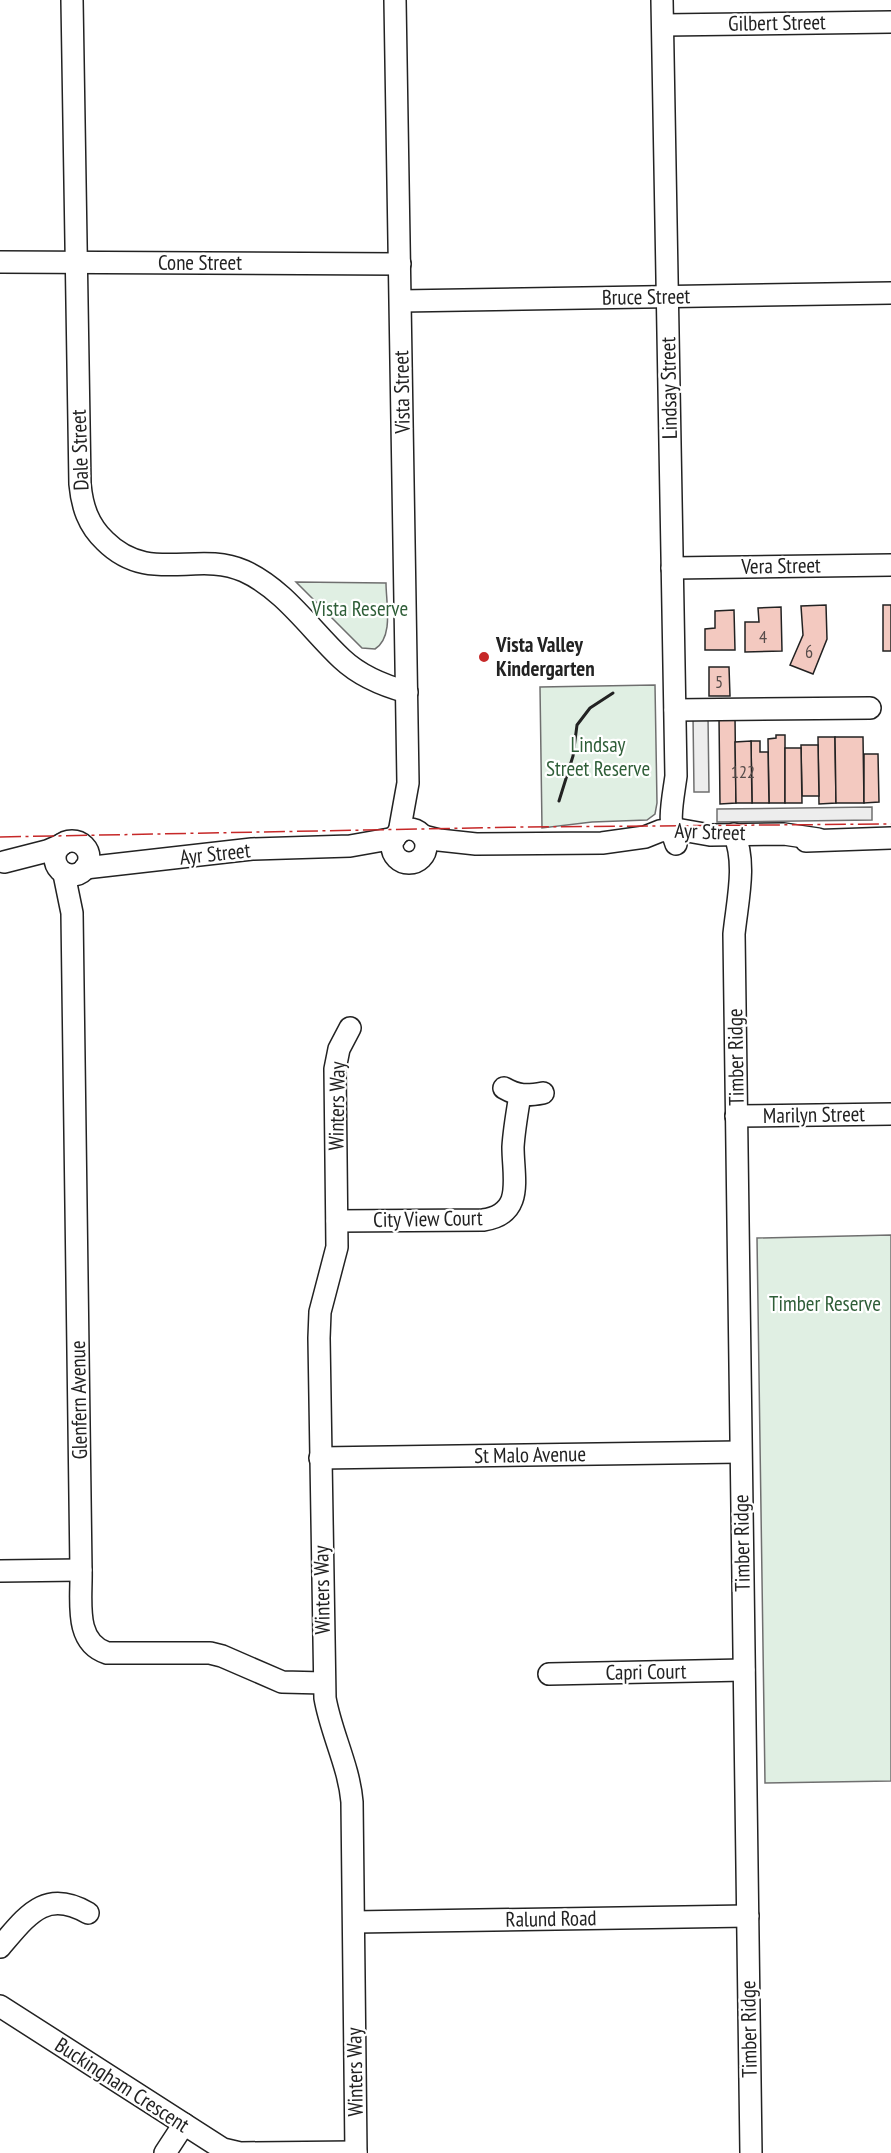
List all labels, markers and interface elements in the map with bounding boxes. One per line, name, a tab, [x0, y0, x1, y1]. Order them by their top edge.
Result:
street label: Gilbert Street	[728, 8, 826, 37]
street label: Cone Street	[158, 249, 242, 276]
street label: Bruce Street	[602, 282, 691, 311]
street label: Lindsay Street	[654, 336, 683, 439]
street label: Vista Street	[387, 350, 416, 435]
street label: Dale Street	[65, 409, 94, 491]
street label: Vera Street	[740, 551, 821, 580]
park label: Vista Reserve	[311, 595, 408, 622]
house number: 4	[759, 625, 767, 648]
place label: Vista Valley Kindergarten	[495, 631, 595, 682]
house number: 6	[805, 640, 813, 663]
marker: Vista Valley Kindergarten	[477, 650, 491, 664]
house number: 5	[715, 670, 723, 693]
park label: Lindsay Street Reserve	[546, 731, 650, 782]
house number: 122	[731, 760, 755, 783]
street label: Ayr Street	[674, 817, 746, 846]
street label: Ayr Street	[178, 836, 252, 871]
street label: Timber Ridge	[721, 1008, 750, 1106]
street label: Winters Way	[322, 1061, 351, 1151]
street label: Marilyn Street	[763, 1100, 865, 1129]
street label: City View Court	[373, 1204, 483, 1233]
park label: Timber Reserve	[769, 1290, 881, 1317]
street label: Glenfern Avenue	[64, 1340, 93, 1460]
street label: St Malo Avenue	[474, 1440, 586, 1469]
street label: Timber Ridge	[727, 1494, 756, 1592]
street label: Winters Way	[307, 1545, 336, 1635]
street label: Capri Court	[605, 1657, 687, 1686]
street label: Ralund Road	[505, 1904, 597, 1933]
street label: Timber Ridge	[734, 1980, 763, 2078]
street label: Winters Way	[340, 2027, 369, 2117]
street label: Buckingham Crescent	[50, 2031, 195, 2138]

